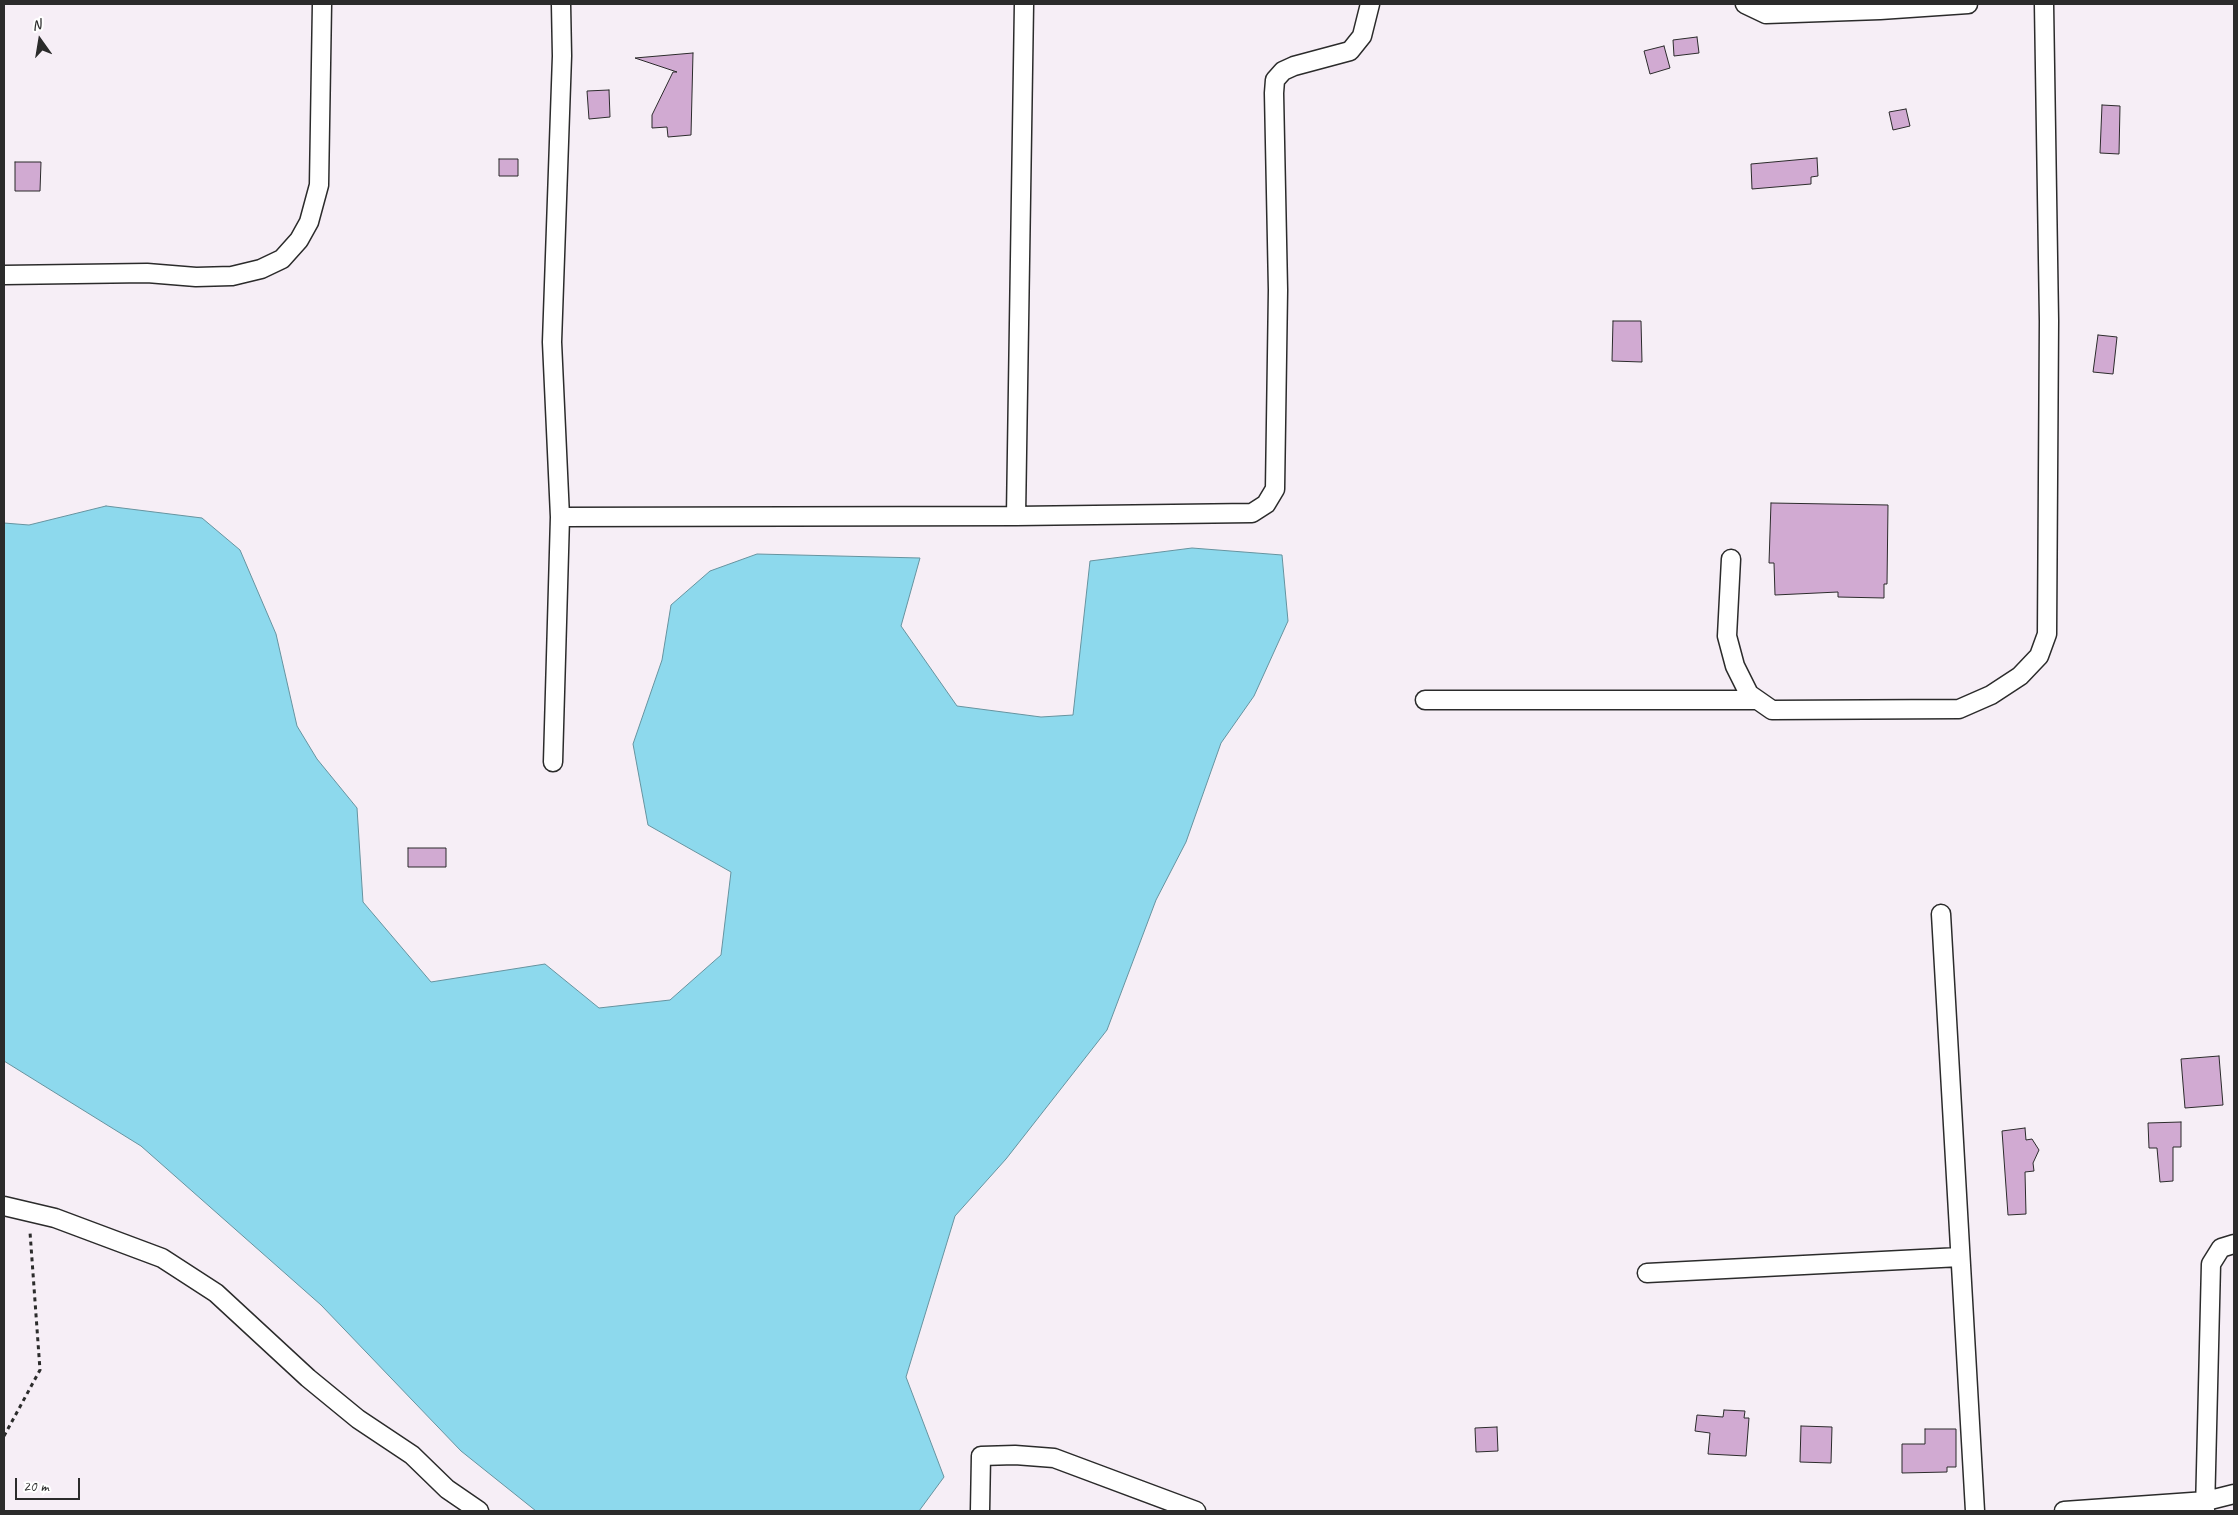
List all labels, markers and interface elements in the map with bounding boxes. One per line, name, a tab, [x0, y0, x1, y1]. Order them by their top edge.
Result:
north arrow	[15, 15, 65, 65]
text: N	[30, 16, 43, 34]
scale bar	[18, 1468, 82, 1500]
text: 20 m	[23, 1477, 49, 1496]

